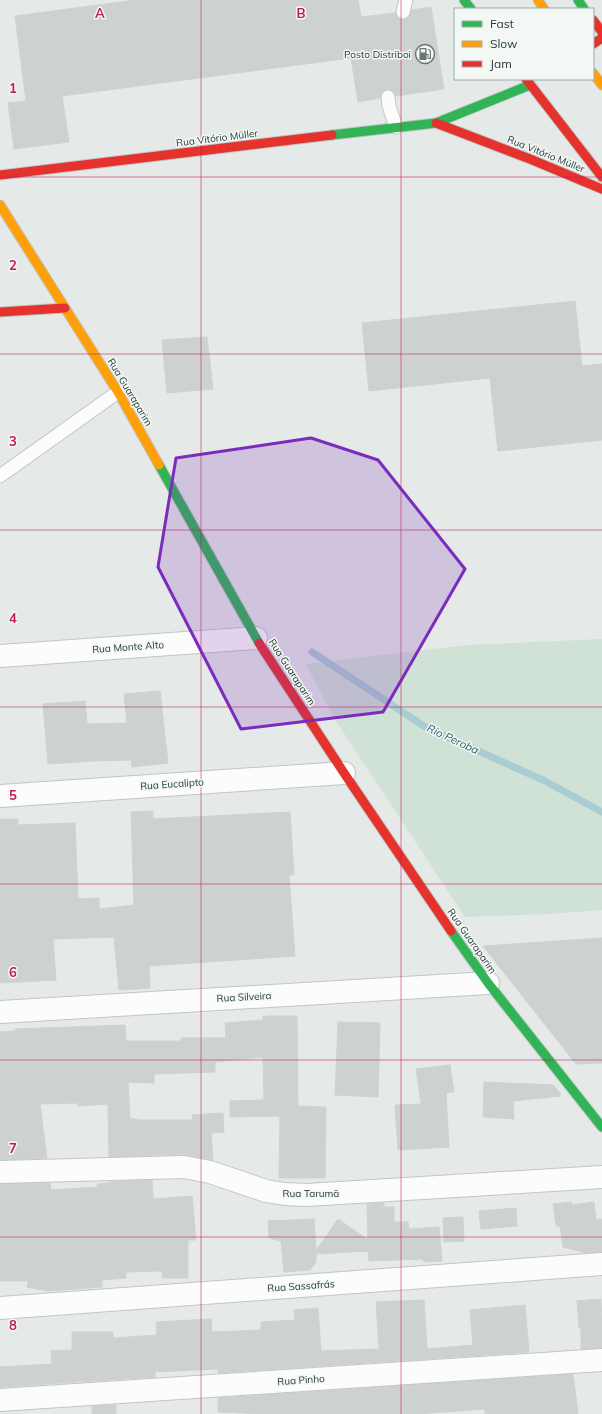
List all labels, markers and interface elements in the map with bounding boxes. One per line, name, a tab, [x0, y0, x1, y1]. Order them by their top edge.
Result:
text: A	[95, 5, 105, 21]
text: B	[297, 5, 306, 21]
legend	[454, 8, 594, 80]
text: Fast	[490, 16, 514, 31]
text: Slow	[490, 36, 518, 51]
fuel station icon: Posto Distriboi	[414, 43, 436, 65]
place label: Posto Distriboi	[344, 48, 411, 61]
text: Jam	[490, 56, 512, 71]
text: 1	[9, 80, 17, 96]
street label: Rua Vitório Müller	[175, 126, 259, 149]
street label: Rua Vitório Müller	[505, 133, 587, 176]
text: 2	[9, 257, 17, 273]
street label: Rua Guaraparim	[105, 356, 155, 428]
text: 3	[9, 433, 17, 449]
text: 4	[9, 610, 17, 626]
street label: Rua Guaraparim	[266, 636, 318, 708]
street label: Rua Monte Alto	[92, 638, 165, 656]
water label: Rio Peroba	[425, 721, 482, 757]
street label: Rua Eucalipto	[140, 775, 205, 793]
text: 5	[9, 787, 17, 803]
street label: Rua Guaraparim	[445, 906, 499, 976]
text: 6	[9, 964, 17, 980]
street label: Rua Silveira	[216, 989, 272, 1005]
text: 7	[9, 1140, 17, 1156]
street label: Rua Tarumã	[283, 1187, 339, 1200]
street label: Rua Sassafrás	[267, 1277, 335, 1295]
text: 8	[9, 1317, 17, 1333]
street label: Rua Pinho	[277, 1372, 325, 1388]

